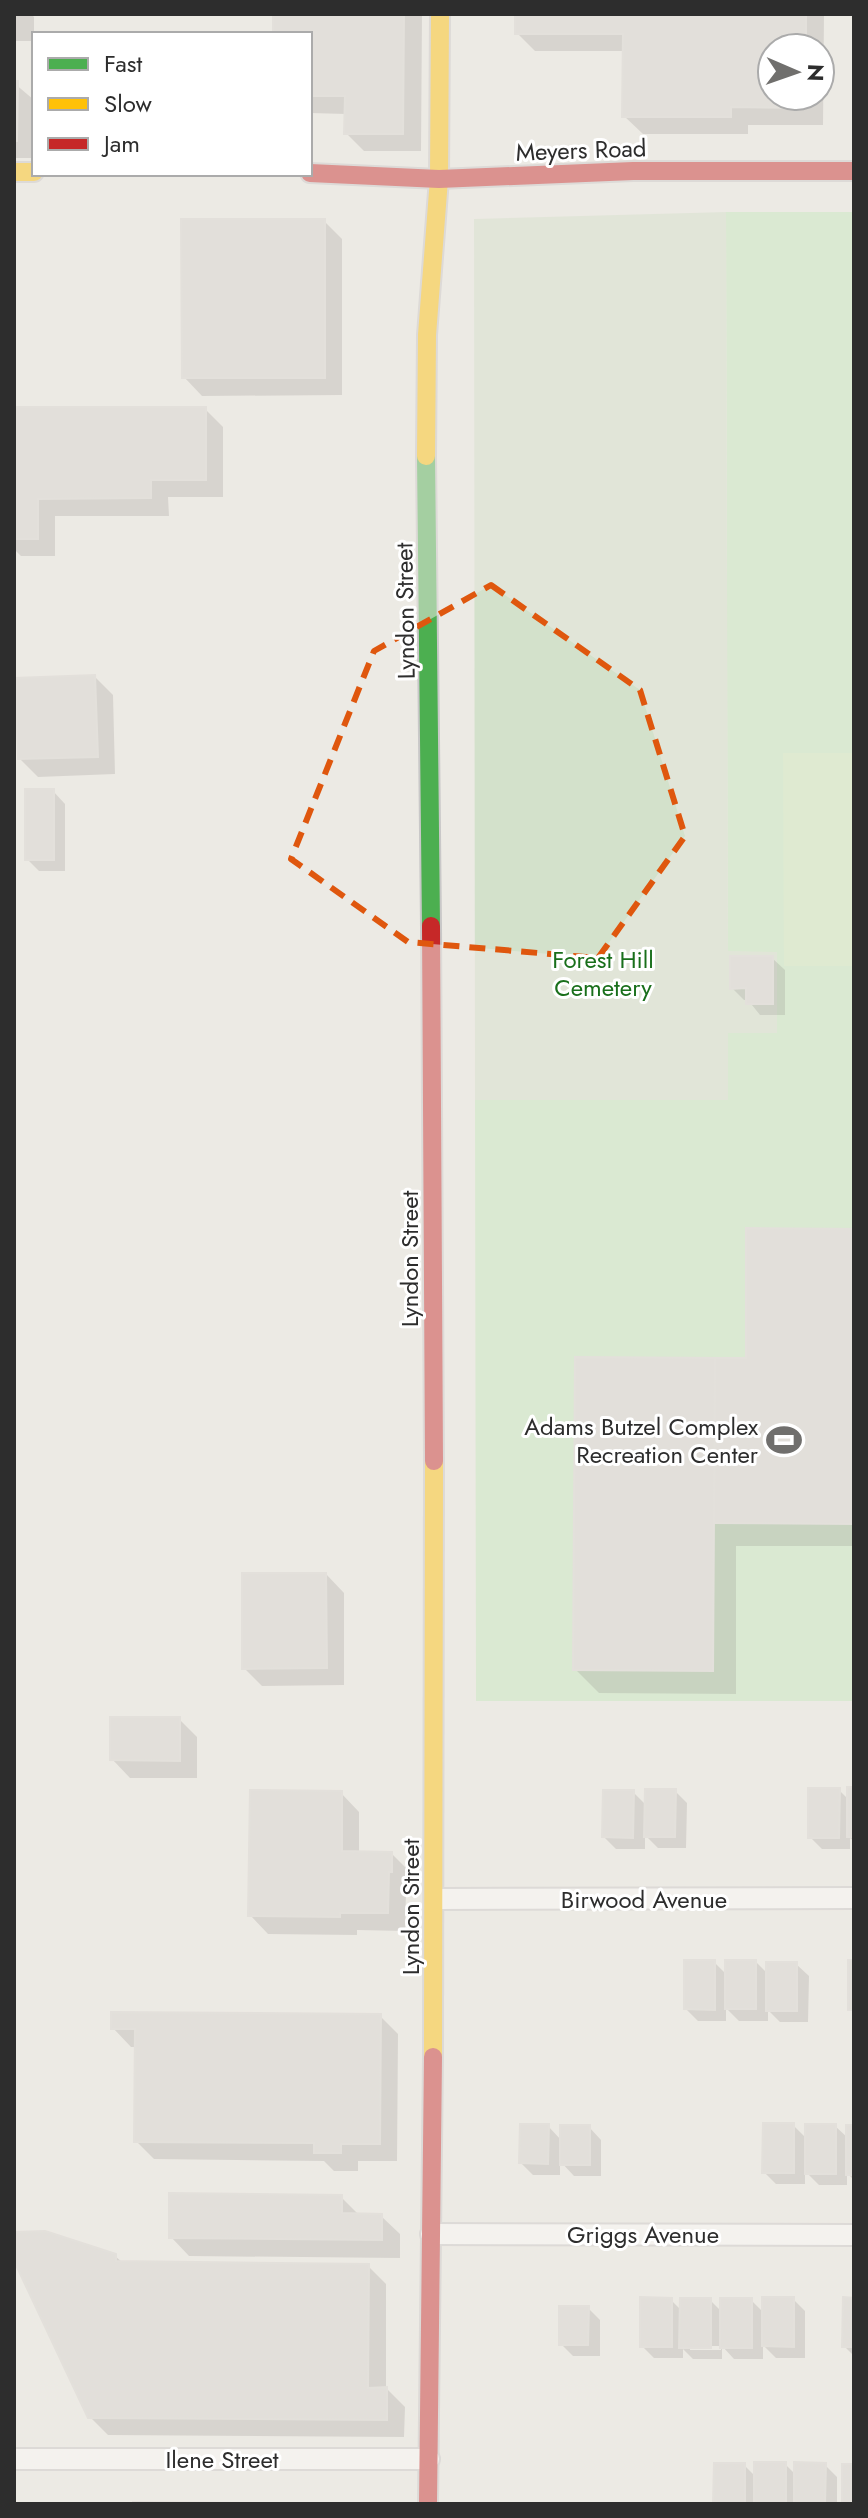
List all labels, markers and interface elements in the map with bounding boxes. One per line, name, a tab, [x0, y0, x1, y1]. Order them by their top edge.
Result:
legend	[32, 32, 312, 176]
north arrow	[756, 32, 836, 112]
text: Fast	[104, 46, 142, 81]
text: N	[800, 63, 832, 82]
text: Slow	[104, 86, 152, 121]
text: Jam	[101, 126, 140, 161]
street label: Meyers Road	[515, 130, 647, 170]
street label: Lyndon Street	[386, 542, 424, 680]
park label: Forest Hill Cemetery	[552, 942, 654, 1005]
street label: Lyndon Street	[392, 1190, 427, 1327]
place label: Adams Butzel Complex Recreation Center	[524, 1409, 759, 1472]
sports icon: Adams Butzel Complex Recreation Center	[765, 1421, 803, 1459]
street label: Lyndon Street	[393, 1838, 428, 1975]
street label: Birwood Avenue	[561, 1882, 727, 1917]
street label: Griggs Avenue	[567, 2217, 719, 2252]
street label: Ilene Street	[165, 2442, 279, 2477]

